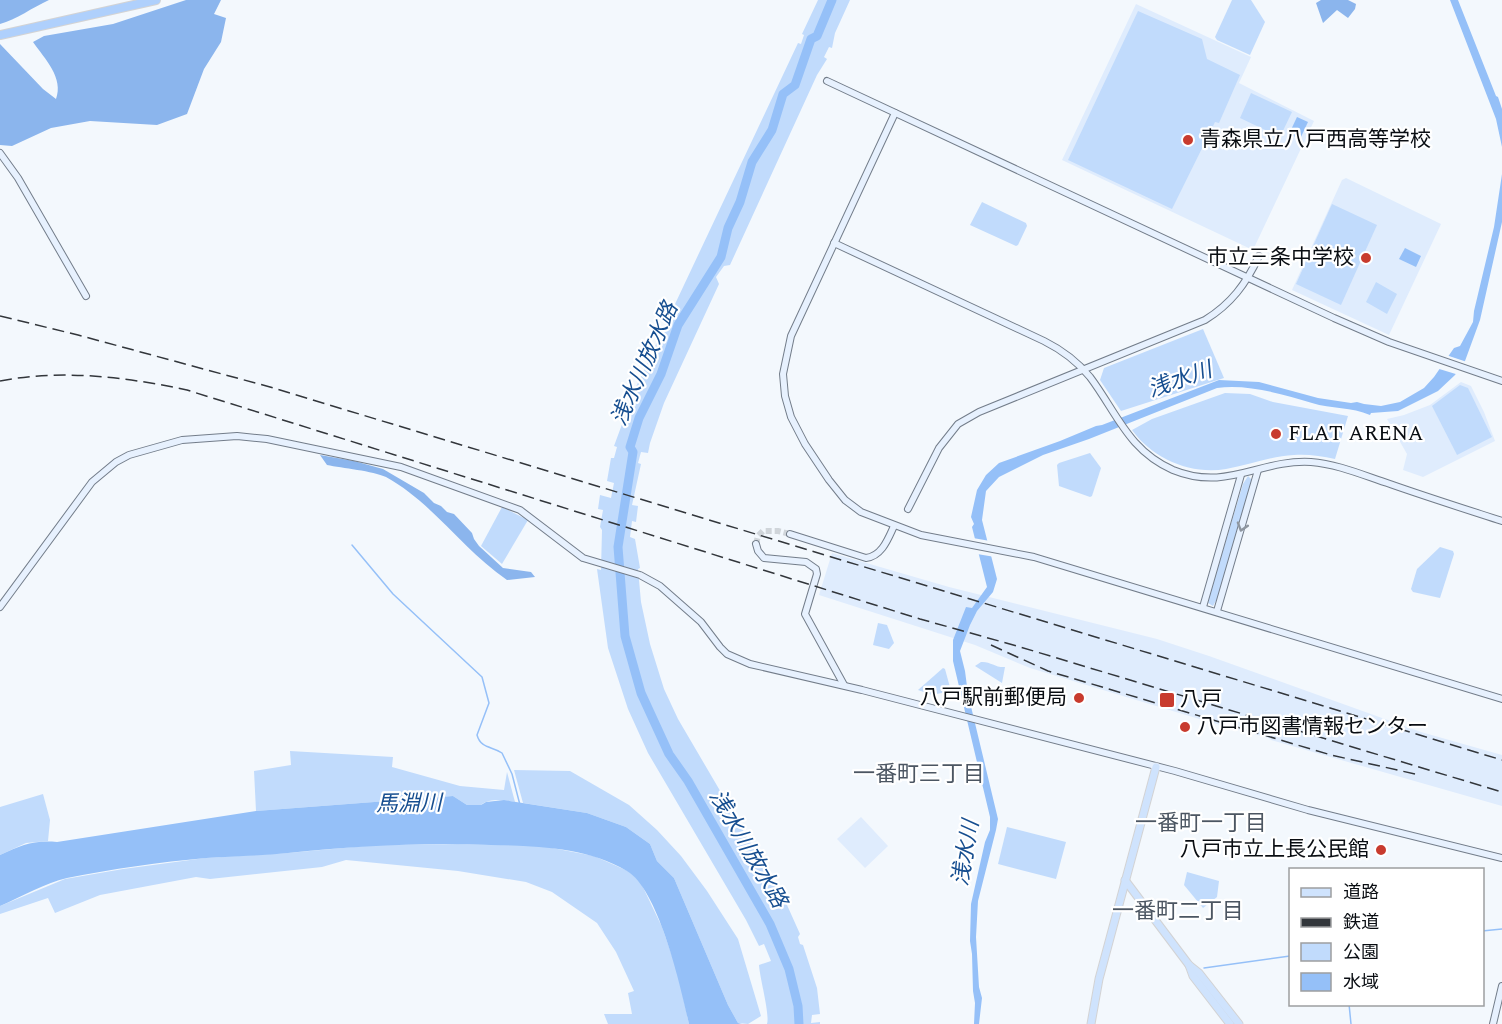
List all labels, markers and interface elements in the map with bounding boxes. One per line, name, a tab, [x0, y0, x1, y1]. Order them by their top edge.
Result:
place label: 青森県立八戸西高等学校	[1200, 124, 1431, 156]
marker: 青森県立八戸西高等学校	[1181, 133, 1195, 147]
place label: 市立三条中学校	[1207, 242, 1354, 274]
marker: 市立三条中学校	[1359, 251, 1373, 265]
water label: 浅水川放水路	[603, 295, 688, 431]
water label: 浅水川	[1143, 353, 1218, 406]
place label: FLAT ARENA	[1288, 418, 1424, 450]
marker: FLAT ARENA	[1269, 427, 1283, 441]
one-way arrow	[1237, 521, 1249, 532]
place label: 八戸駅前郵便局	[920, 682, 1067, 714]
place label: 八戸	[1180, 684, 1222, 716]
marker: 八戸駅前郵便局	[1072, 691, 1086, 705]
marker: 八戸	[1158, 691, 1176, 709]
place label: 八戸市図書情報センター	[1197, 711, 1428, 743]
marker: 八戸市図書情報センター	[1178, 720, 1192, 734]
district label: 一番町三丁目	[853, 758, 985, 791]
water label: 浅水川放水路	[701, 784, 796, 916]
water label: 馬淵川	[376, 787, 444, 821]
district label: 一番町一丁目	[1135, 807, 1267, 840]
water label: 浅水川	[944, 816, 988, 888]
place label: 八戸市立上長公民館	[1180, 834, 1369, 866]
marker: 八戸市立上長公民館	[1374, 843, 1388, 857]
legend	[1289, 868, 1484, 1006]
text: 道路	[1343, 879, 1379, 906]
district label: 一番町二丁目	[1112, 895, 1244, 928]
text: 鉄道	[1343, 909, 1379, 936]
text: 公園	[1343, 939, 1379, 966]
text: 水域	[1343, 969, 1379, 996]

